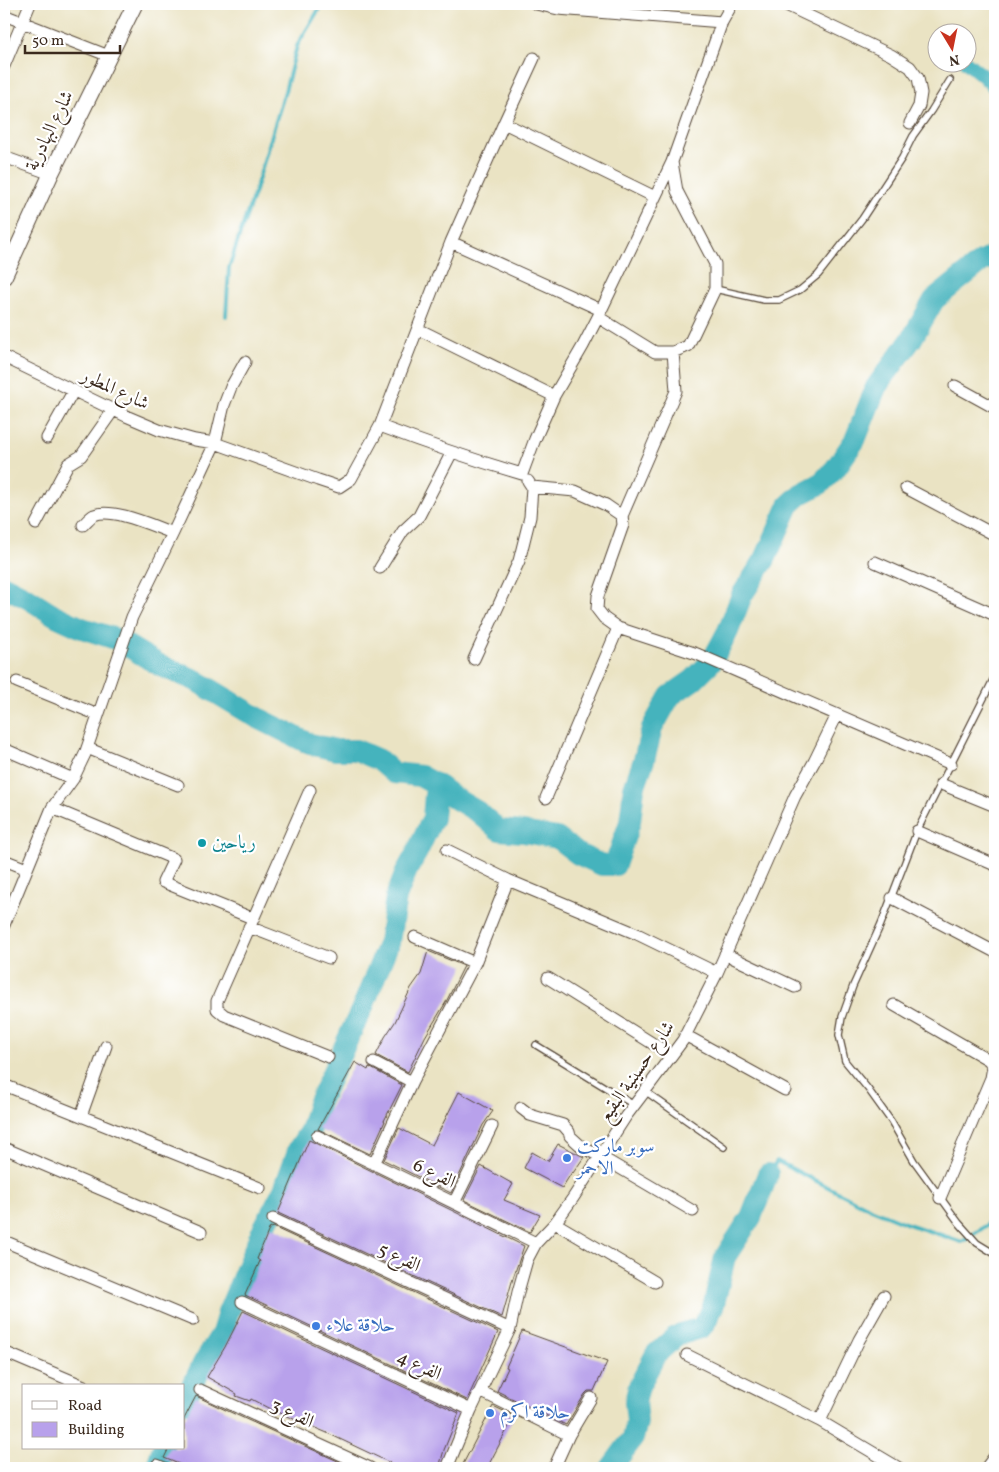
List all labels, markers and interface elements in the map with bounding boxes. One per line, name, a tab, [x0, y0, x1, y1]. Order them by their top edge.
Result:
scale bar	[25, 22, 120, 54]
north arrow	[926, 22, 976, 72]
text: 50 m	[32, 31, 64, 52]
text: N	[947, 49, 961, 70]
street label: شارع البهادرية	[19, 86, 82, 176]
street label: شارع المطور	[75, 362, 153, 418]
place label: رياحين	[212, 830, 256, 856]
marker: رياحين	[196, 837, 208, 849]
street label: شارع حسينية البقيع	[592, 1016, 684, 1130]
place label: سوبر ماركت الاحمر	[575, 1134, 655, 1182]
street label: الفرع 6	[408, 1152, 460, 1196]
marker: سوبر ماركت الاحمر	[561, 1152, 573, 1164]
street label: الفرع 5	[373, 1237, 425, 1280]
place label: حلاقة علاء	[326, 1313, 395, 1339]
marker: حلاقة علاء	[310, 1320, 322, 1332]
street label: الفرع 4	[392, 1344, 446, 1389]
legend	[22, 1384, 185, 1450]
street label: الفرع 3	[266, 1393, 318, 1436]
text: Road	[68, 1396, 102, 1417]
place label: حلاقة اكرم	[500, 1400, 570, 1428]
marker: حلاقة اكرم	[484, 1407, 496, 1419]
text: Building	[68, 1420, 125, 1441]

